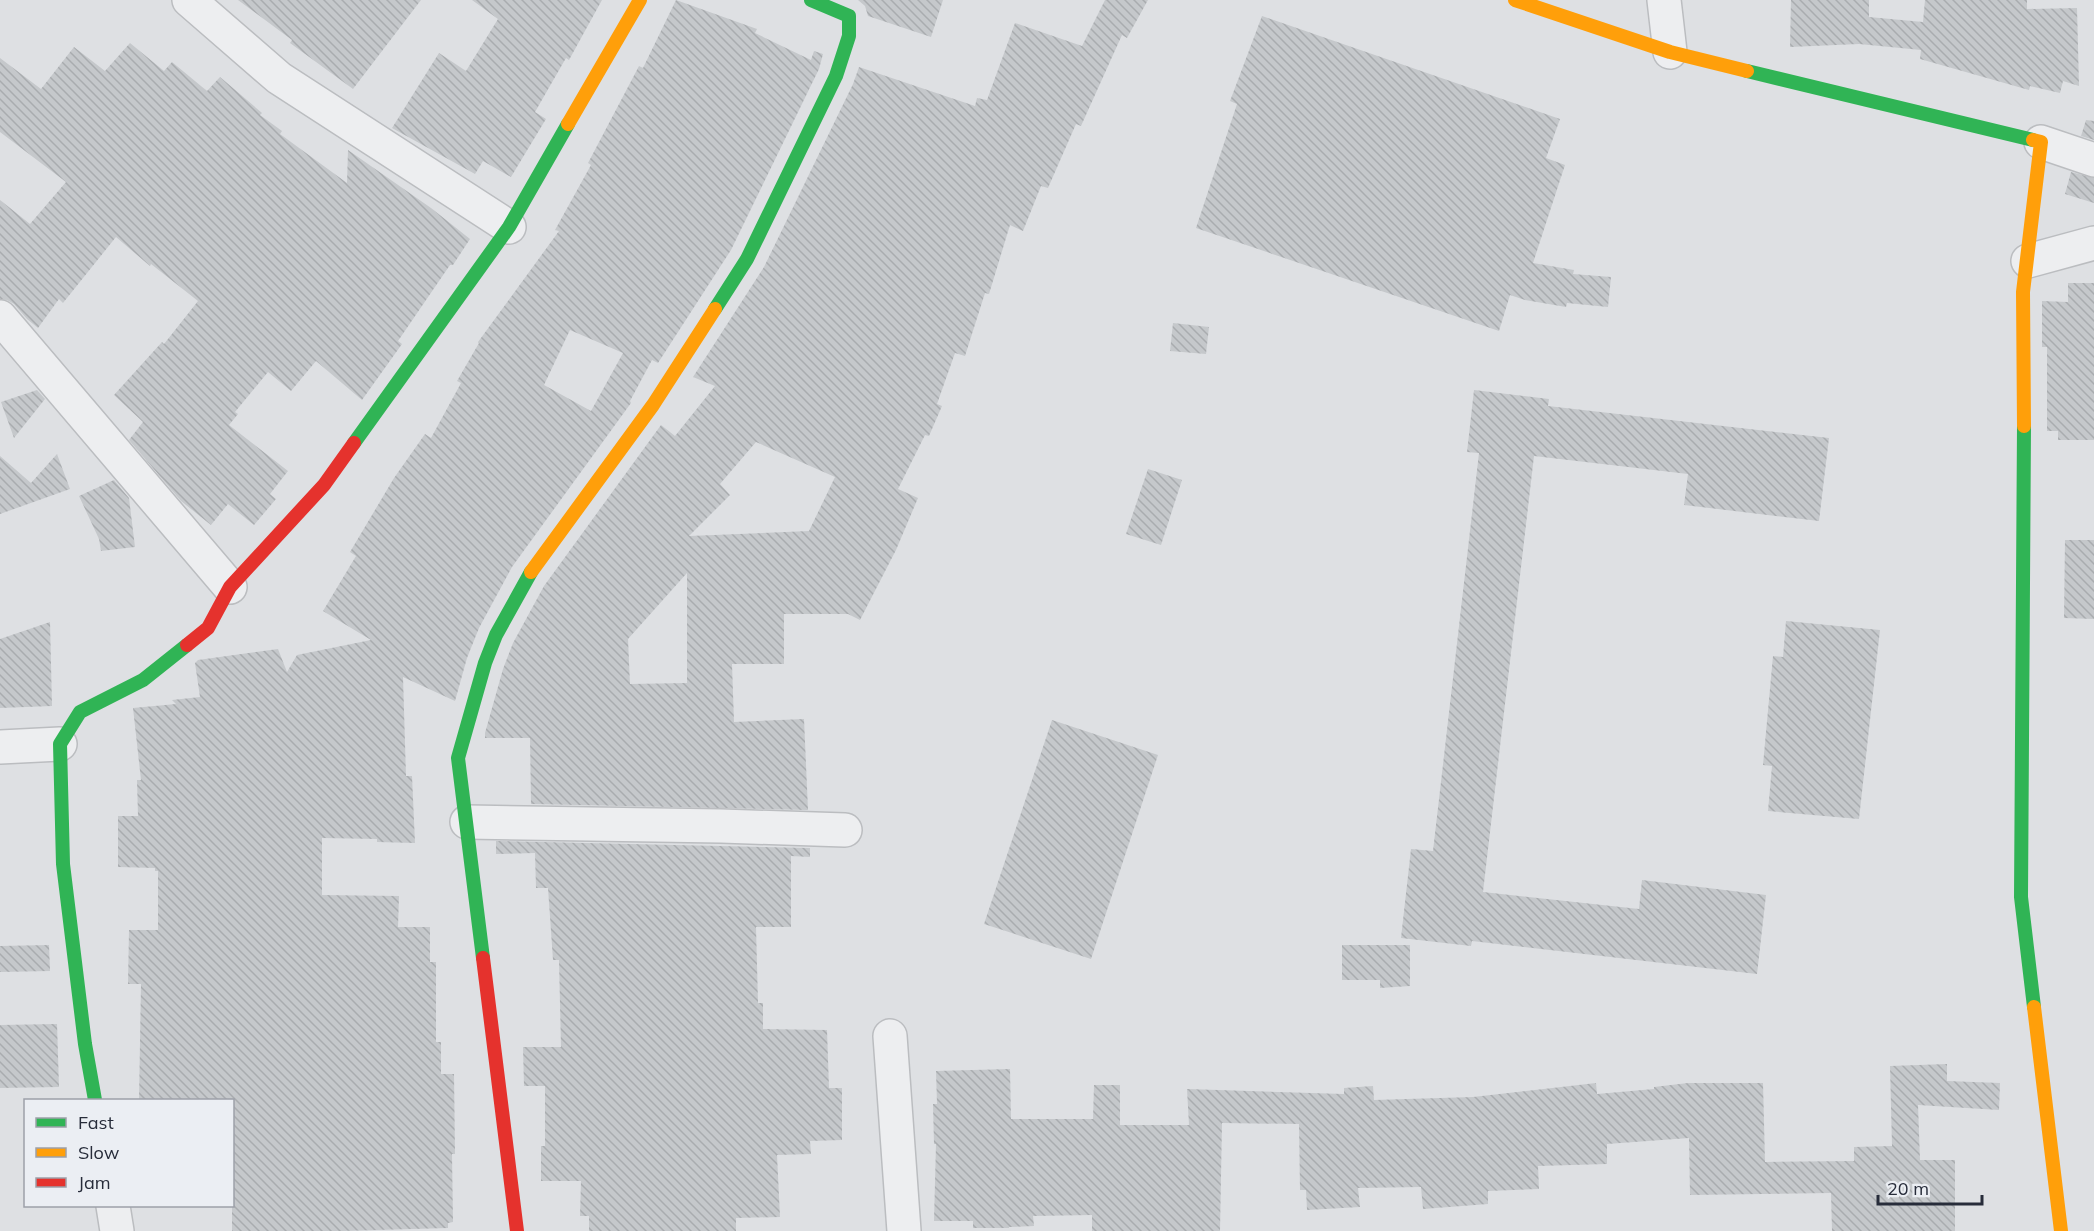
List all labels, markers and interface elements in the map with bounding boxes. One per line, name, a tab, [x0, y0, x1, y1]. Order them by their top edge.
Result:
legend	[24, 1099, 234, 1207]
text: Fast	[78, 1111, 114, 1134]
text: Slow	[78, 1141, 120, 1164]
scale bar	[1878, 1168, 1982, 1206]
text: Jam	[78, 1171, 111, 1194]
text: 20 m	[1887, 1177, 1929, 1200]

